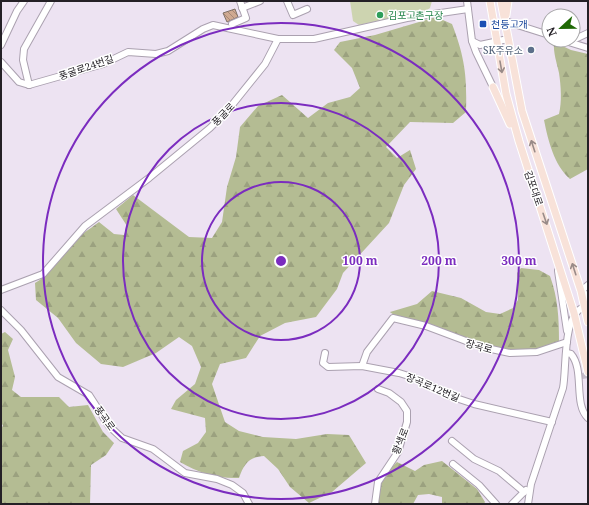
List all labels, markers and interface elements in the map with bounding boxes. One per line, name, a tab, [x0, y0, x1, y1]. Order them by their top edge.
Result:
place label: 김포고촌구장	[388, 8, 443, 22]
north arrow	[541, 8, 581, 48]
marker: 김포고촌구장	[375, 10, 385, 20]
place label: 천등고개	[491, 17, 528, 31]
marker: 천등고개	[478, 19, 488, 29]
text: N	[543, 25, 560, 39]
place label: SK주유소	[483, 43, 523, 57]
marker: SK주유소	[526, 45, 536, 55]
street label: 풍굴로24번길	[57, 51, 115, 83]
one-way arrow	[497, 60, 505, 73]
street label: 풍굴로	[208, 99, 238, 129]
one-way arrow	[529, 139, 536, 152]
street label: 김포대로	[521, 168, 547, 208]
one-way arrow	[541, 212, 549, 224]
text: 100 m	[342, 252, 378, 269]
text: 200 m	[421, 252, 457, 269]
text: 300 m	[501, 252, 537, 269]
centre of rings	[274, 254, 288, 268]
one-way arrow	[569, 264, 577, 276]
street label: 장곡로	[464, 336, 494, 356]
street label: 장곡로12번길	[404, 369, 462, 405]
street label: 풍곡로	[91, 403, 119, 433]
street label: 황색로	[389, 426, 411, 456]

